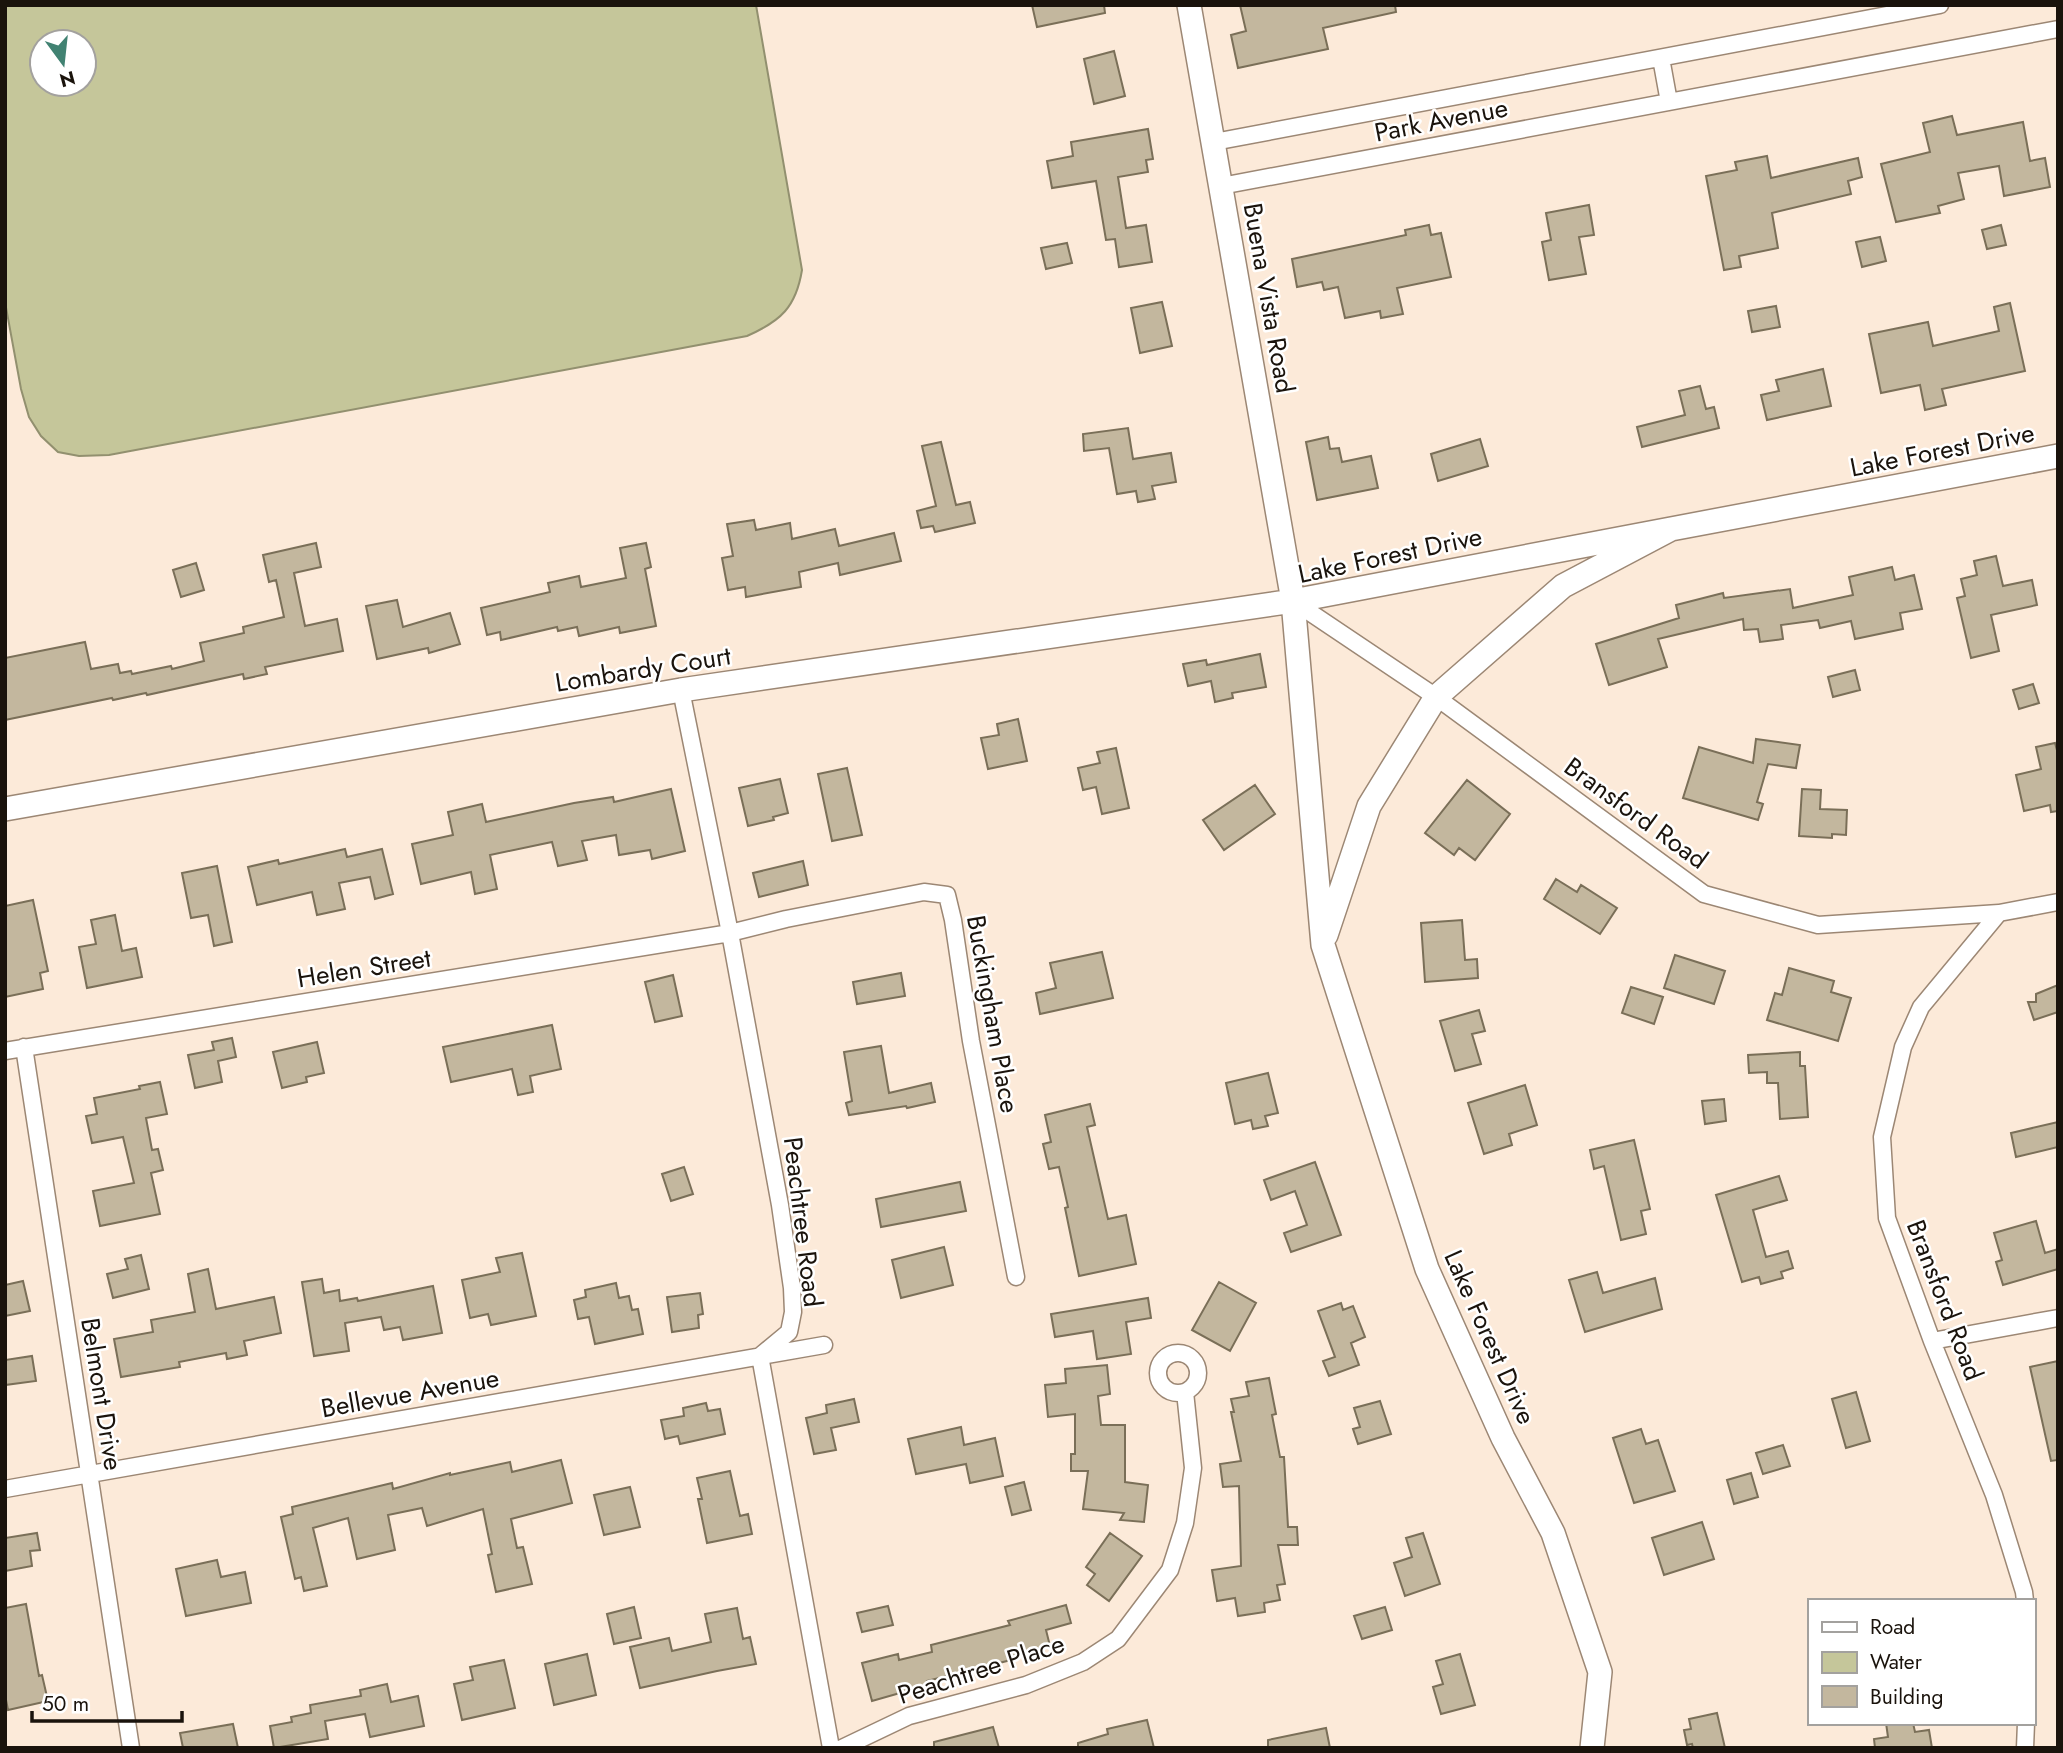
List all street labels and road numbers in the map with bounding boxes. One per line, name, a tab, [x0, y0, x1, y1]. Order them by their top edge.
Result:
street label: Park Avenue	[1371, 88, 1511, 152]
street label: Buena Vista Road	[1234, 200, 1304, 396]
street label: Lake Forest Drive	[1847, 413, 2037, 487]
street label: Lake Forest Drive	[1295, 517, 1485, 593]
street label: Lombardy Court	[552, 636, 734, 702]
street label: Bransford Road	[1556, 748, 1716, 878]
street label: Buckingham Place	[957, 912, 1029, 1116]
street label: Helen Street	[294, 939, 434, 997]
street label: Peachtree Road	[774, 1135, 832, 1309]
street label: Bransford Road	[1897, 1214, 1993, 1386]
street label: Lake Forest Drive	[1435, 1244, 1545, 1430]
street label: Belmont Drive	[71, 1315, 133, 1473]
street label: Bellevue Avenue	[318, 1359, 502, 1427]
street label: Peachtree Place	[893, 1624, 1069, 1714]

